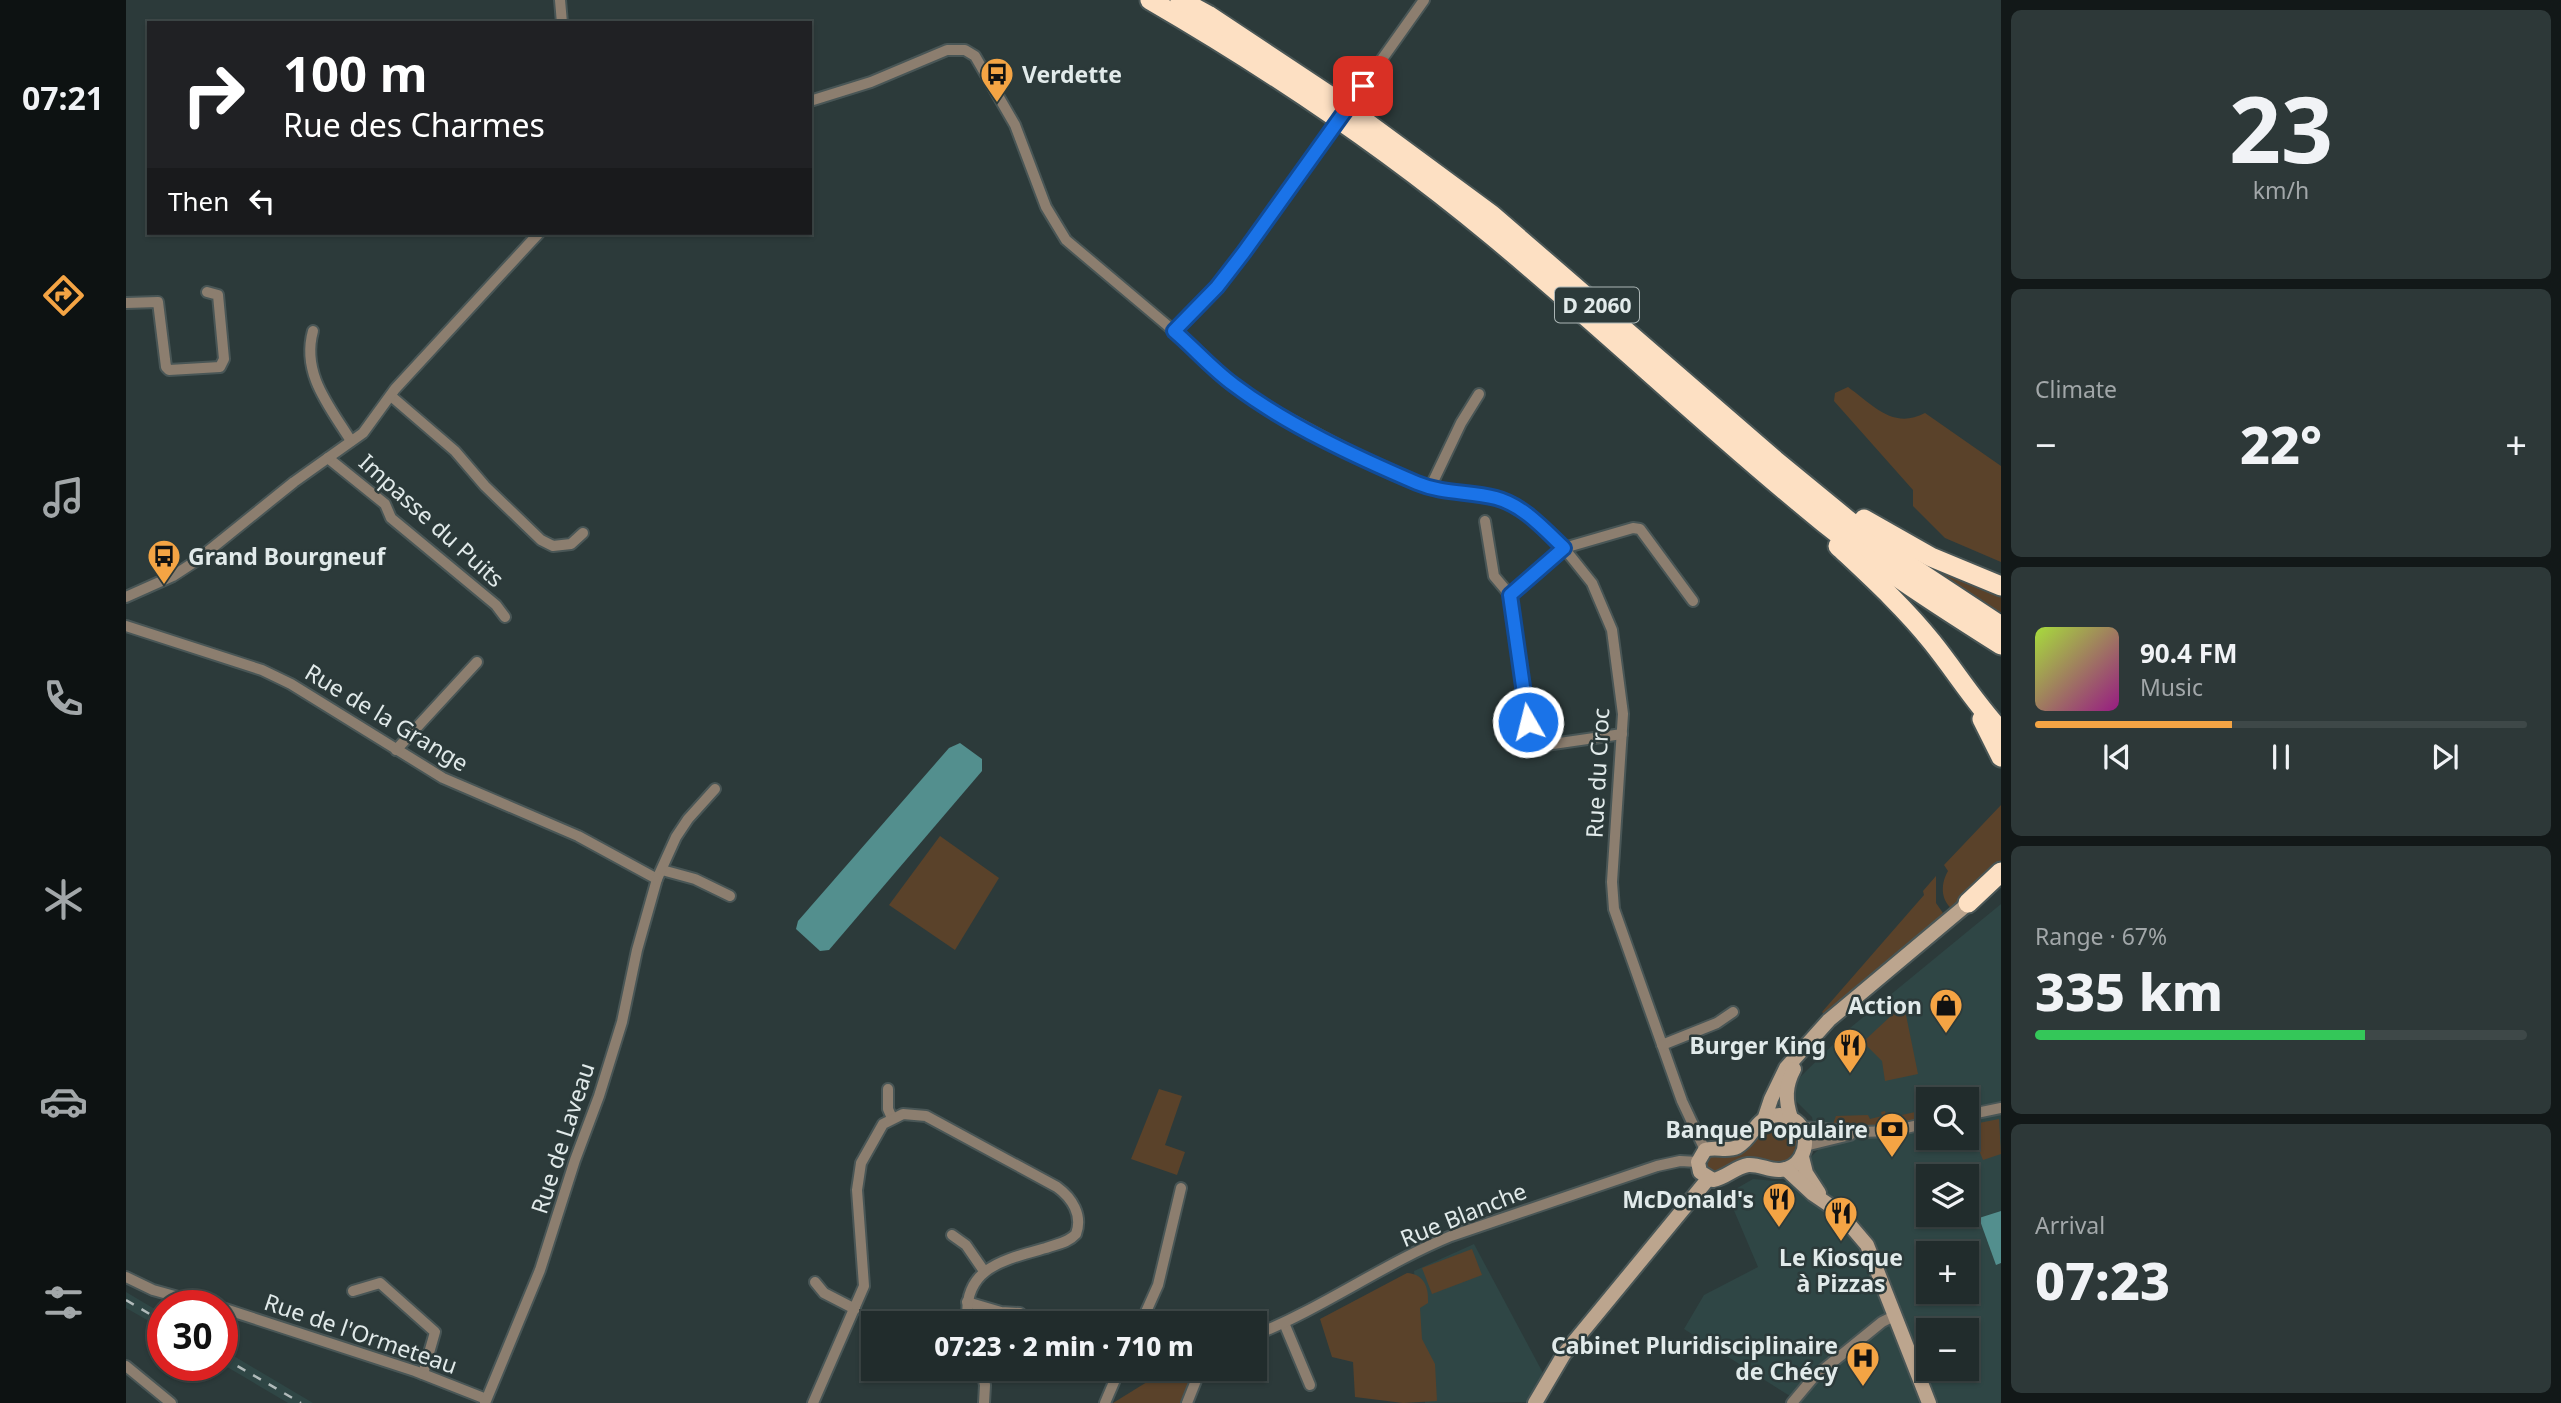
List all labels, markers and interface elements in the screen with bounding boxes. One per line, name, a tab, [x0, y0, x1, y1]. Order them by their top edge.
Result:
text: 100 m	[283, 40, 428, 106]
icon: right	[168, 49, 259, 140]
bus stop icon: Verdette	[978, 55, 1016, 104]
pin	[1333, 56, 1393, 116]
place label: Verdette	[1022, 58, 1122, 90]
text: 23	[2229, 66, 2333, 190]
icon: arrive	[1344, 67, 1382, 105]
text: 07:21	[22, 76, 104, 119]
text: Rue des Charmes	[283, 103, 545, 146]
text: km/h	[2253, 174, 2309, 206]
icon: left	[243, 182, 281, 220]
text: Then	[168, 183, 229, 219]
icon: directions	[39, 271, 88, 320]
road number: D 2060	[1555, 288, 1639, 322]
text: Climate	[2035, 373, 2117, 405]
text: 22°	[2240, 408, 2322, 479]
text: −	[2035, 418, 2057, 470]
text: +	[2505, 418, 2527, 470]
street label: Impasse du Puits	[353, 446, 511, 594]
icon: music	[39, 473, 88, 522]
bus stop icon: Grand Bourgneuf	[145, 537, 183, 586]
place label: Grand Bourgneuf	[188, 540, 387, 572]
text: 90.4 FM	[2140, 635, 2237, 671]
street label: Rue de la Grange	[299, 656, 475, 778]
text: Music	[2140, 671, 2203, 703]
icon: phone	[39, 674, 88, 723]
position arrow	[1491, 685, 1565, 759]
street label: Rue du Croc	[1578, 707, 1616, 839]
icon: previous	[2098, 738, 2136, 776]
icon: pause	[2262, 738, 2300, 776]
icon: next	[2426, 738, 2464, 776]
icon: climate	[39, 875, 88, 924]
text: Range · 67%	[2035, 920, 2167, 952]
text: 335 km	[2035, 955, 2223, 1026]
shop icon: Action	[1927, 986, 1965, 1035]
place label: Action	[1848, 989, 1922, 1021]
restaurant icon: Burger King	[1831, 1026, 1869, 1075]
place label: Burger King	[1690, 1029, 1826, 1061]
street label: Rue de Laveau	[522, 1058, 602, 1218]
icon: car	[39, 1077, 88, 1126]
map controls	[1916, 1087, 1979, 1381]
button: search	[1916, 1087, 1979, 1150]
bank icon: Banque Populaire	[1873, 1110, 1911, 1159]
place label: Banque Populaire	[1666, 1113, 1868, 1145]
button: layers	[1916, 1164, 1979, 1227]
street label: Rue Blanche	[1395, 1174, 1531, 1254]
restaurant icon: McDonald's	[1760, 1180, 1798, 1229]
place label: McDonald's	[1622, 1183, 1754, 1215]
restaurant icon: Le Kiosque à Pizzas	[1822, 1194, 1860, 1243]
text: Arrival	[2035, 1209, 2105, 1241]
place label: Le Kiosque à Pizzas	[1779, 1241, 1903, 1299]
button: +	[1916, 1241, 1979, 1304]
text: 07:23	[2035, 1244, 2170, 1315]
icon: filters	[39, 1278, 88, 1327]
street label: Rue de l'Ormeteau	[260, 1285, 462, 1381]
speed limit sign: 30	[147, 1290, 238, 1381]
button: −	[1916, 1318, 1979, 1381]
text: 07:23 · 2 min · 710 m	[934, 1328, 1194, 1364]
place label: Cabinet Pluridisciplinaire de Chécy	[1551, 1329, 1839, 1387]
hospital icon: Cabinet Pluridisciplinaire de Chécy	[1844, 1339, 1882, 1388]

